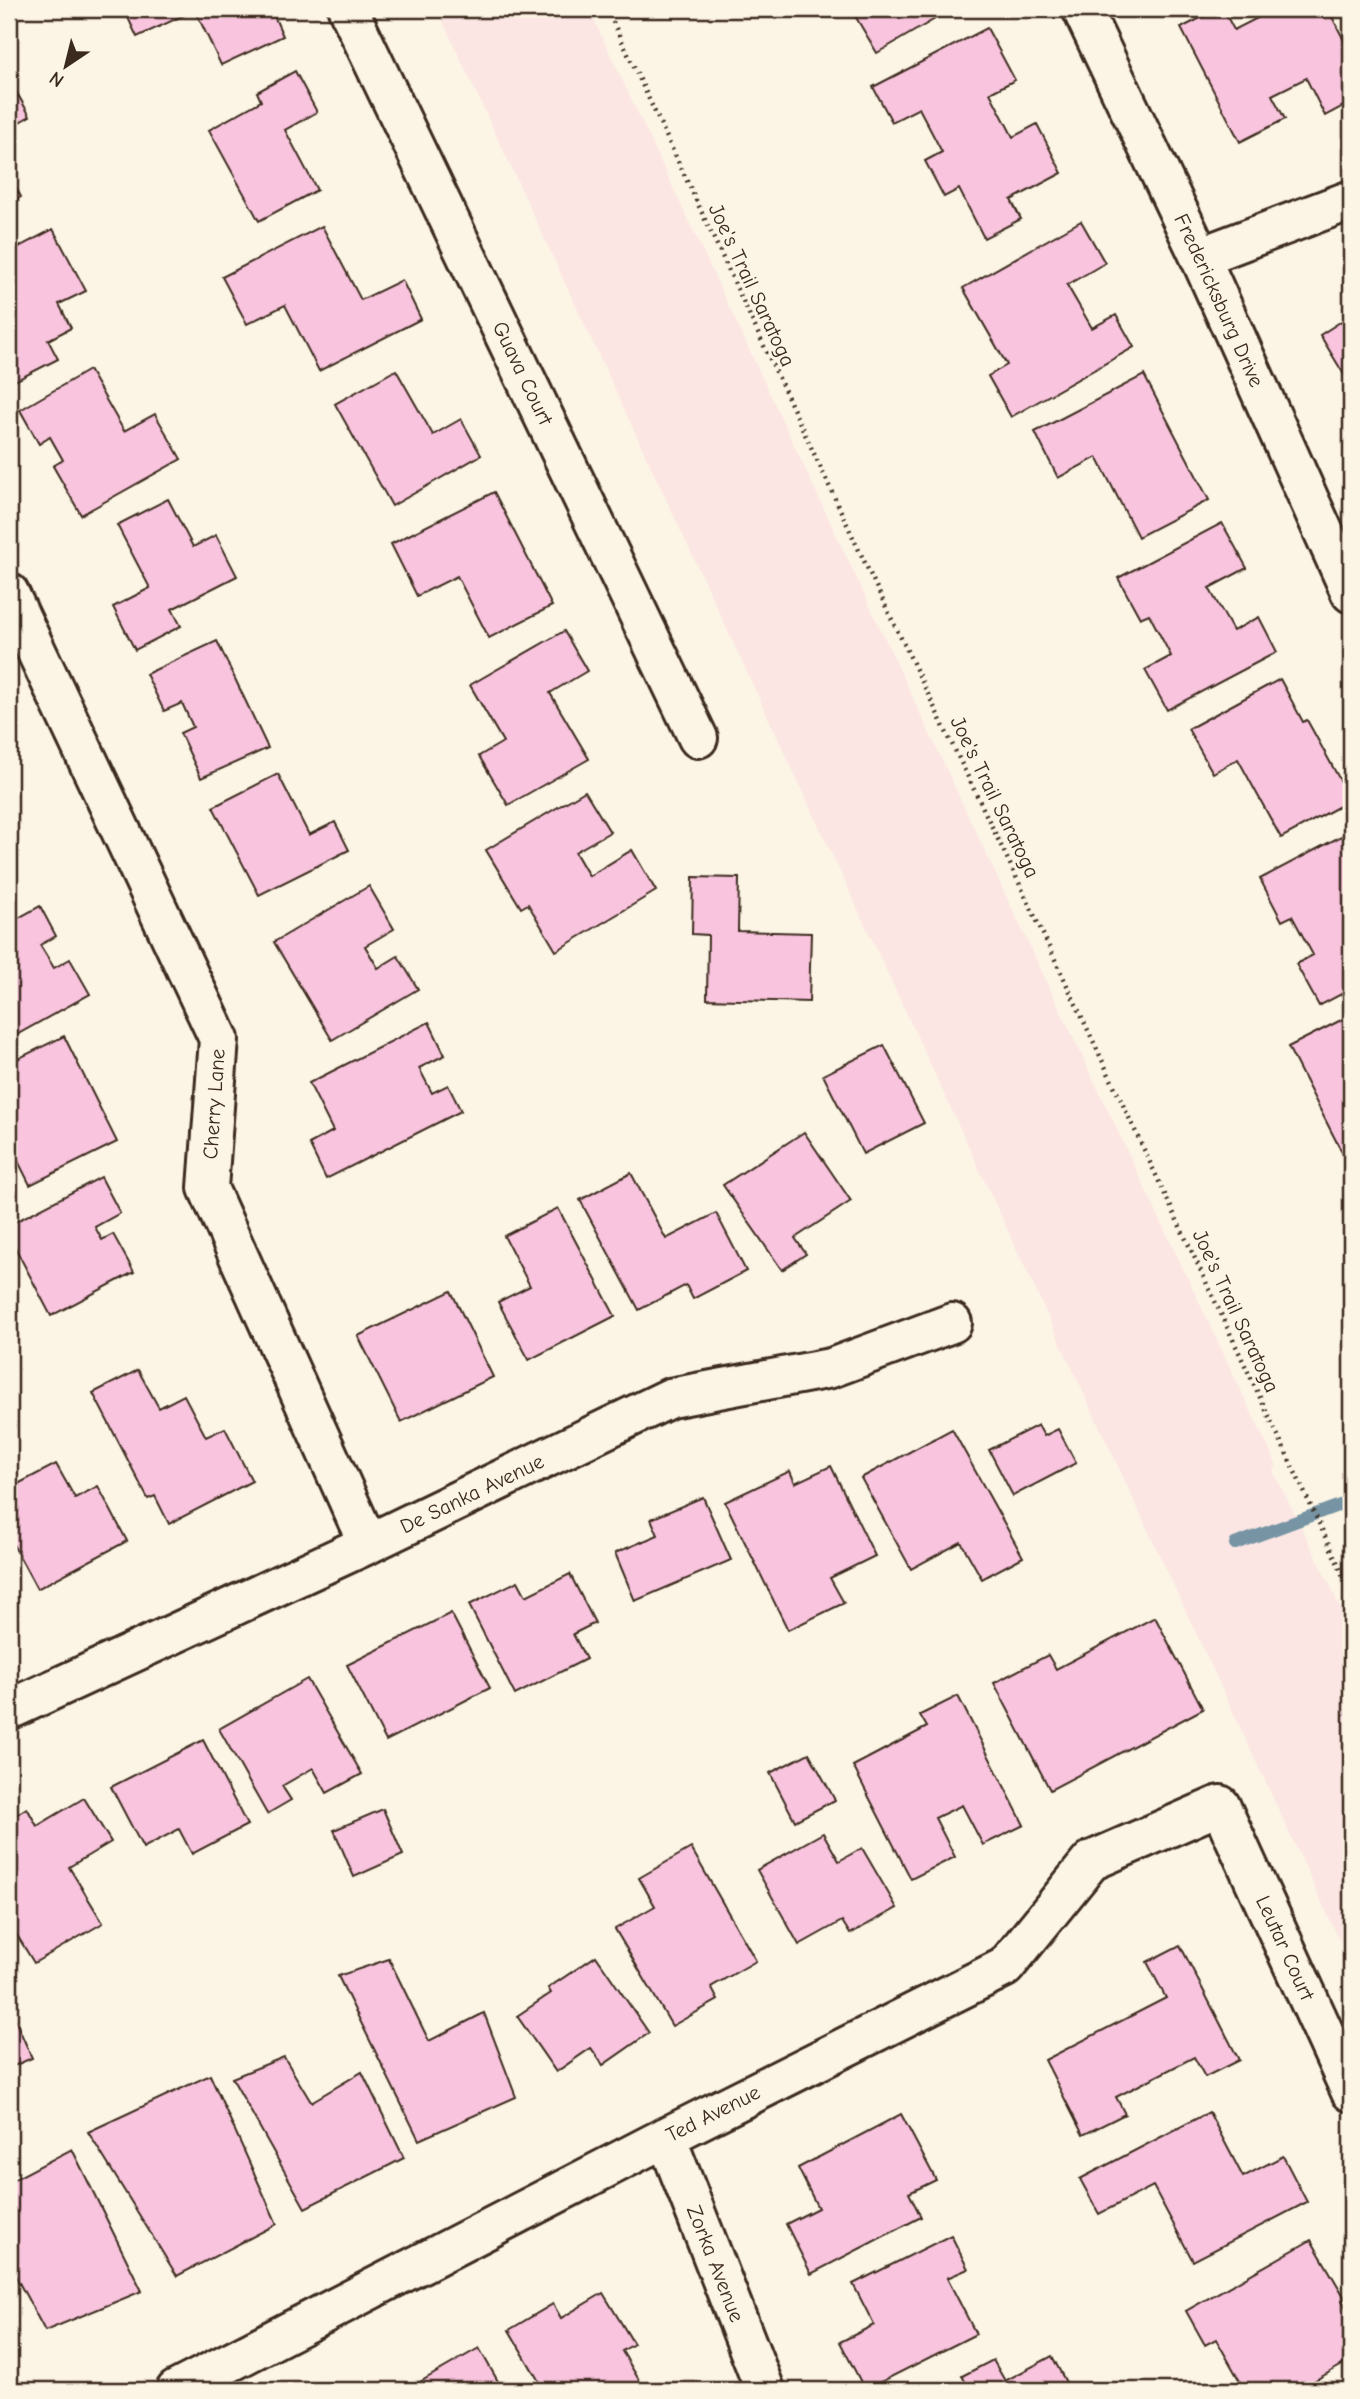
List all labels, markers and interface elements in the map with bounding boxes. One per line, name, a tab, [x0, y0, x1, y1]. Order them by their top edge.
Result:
north arrow	[32, 32, 102, 102]
text: N	[45, 67, 68, 92]
street label: Joe's Trail Saratoga	[704, 200, 800, 370]
street label: Fredericksburg Drive	[1169, 210, 1269, 391]
street label: Guava Court	[488, 318, 558, 430]
street label: Joe's Trail Saratoga	[945, 712, 1045, 882]
street label: Cherry Lane	[198, 1048, 230, 1160]
street label: Joe's Trail Saratoga	[1188, 1226, 1284, 1396]
street label: De Sanka Avenue	[396, 1449, 548, 1539]
street label: Leutar Court	[1251, 1892, 1320, 2005]
street label: Ted Avenue	[662, 2080, 764, 2147]
street label: Zorka Avenue	[682, 2202, 749, 2325]

